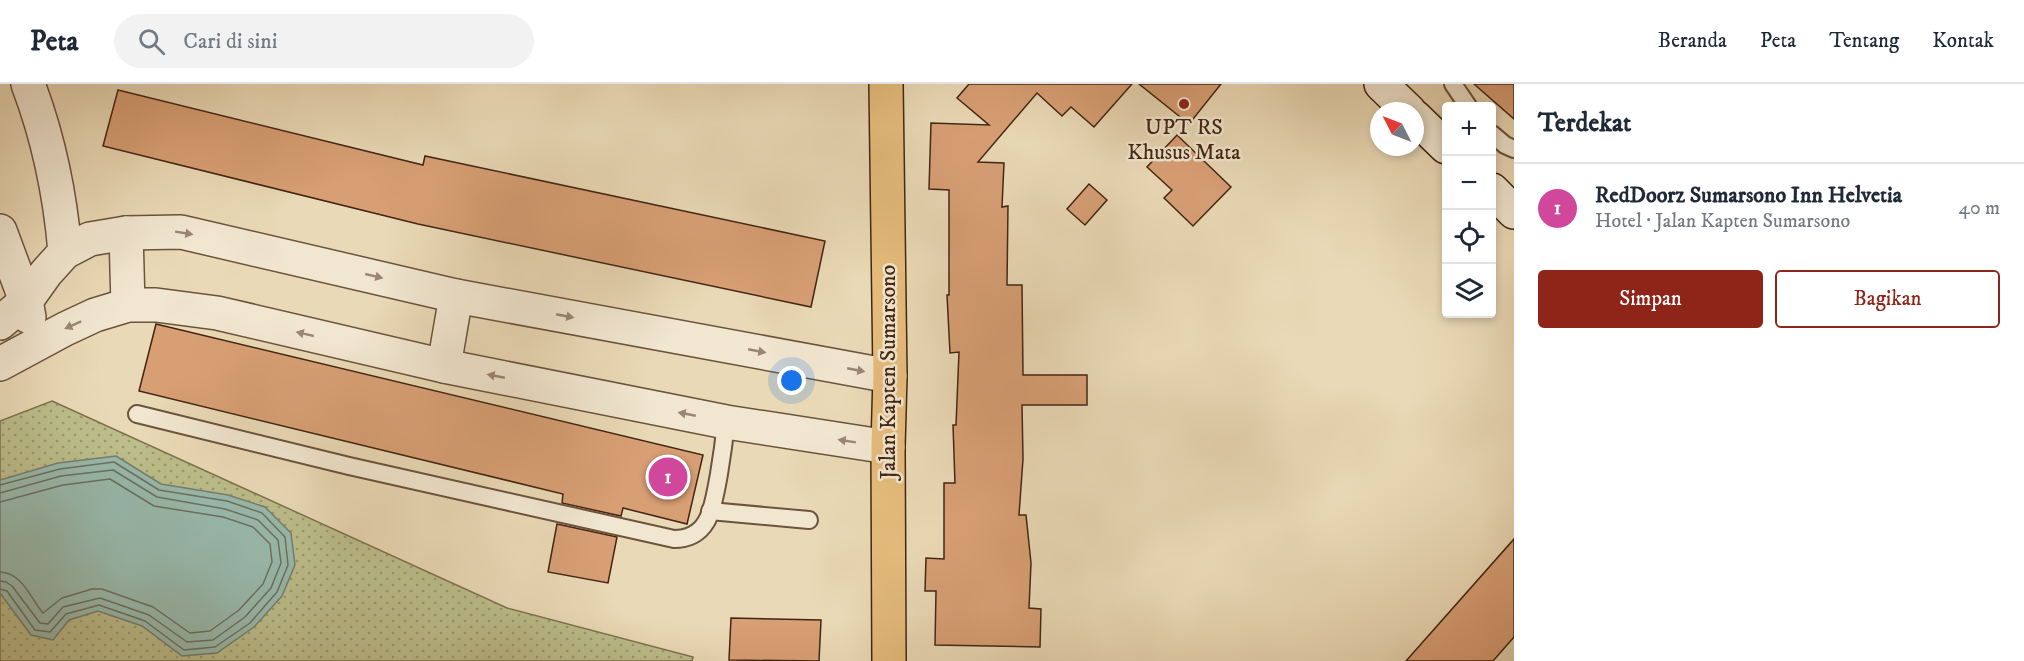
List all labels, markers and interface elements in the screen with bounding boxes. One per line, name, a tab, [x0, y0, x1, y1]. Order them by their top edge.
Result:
search box	[114, 14, 534, 68]
text: Peta	[30, 24, 78, 59]
icon: search	[135, 25, 168, 58]
text: Cari di sini	[183, 28, 277, 55]
text: Beranda	[1658, 28, 1727, 54]
text: Peta	[1760, 28, 1796, 54]
text: Tentang	[1829, 28, 1899, 54]
text: Kontak	[1932, 28, 1994, 54]
marker: UPT RS Khusus Mata	[1177, 97, 1191, 111]
north arrow	[1370, 102, 1424, 156]
map controls	[1442, 102, 1496, 318]
button: +	[1442, 102, 1496, 156]
text: Terdekat	[1538, 107, 1631, 140]
place label: UPT RS Khusus Mata	[1127, 114, 1241, 166]
button: −	[1442, 156, 1496, 210]
text: RedDoorz Sumarsono Inn Helvetia	[1595, 182, 1902, 209]
text: 1	[1554, 196, 1561, 221]
text: 40 m	[1958, 196, 2000, 221]
text: Hotel · Jalan Kapten Sumarsono	[1595, 209, 1850, 234]
button: locate	[1442, 210, 1496, 264]
one-way arrow	[175, 229, 194, 238]
button: layers	[1442, 264, 1496, 318]
street label: Jalan Kapten Sumarsono	[875, 265, 902, 481]
button: Simpan	[1538, 270, 1763, 328]
button: Bagikan	[1775, 270, 2000, 328]
one-way arrow	[365, 272, 383, 282]
one-way arrow	[556, 312, 575, 321]
one-way arrow	[64, 321, 81, 330]
one-way arrow	[296, 328, 315, 338]
one-way arrow	[747, 347, 766, 356]
your location	[777, 366, 806, 395]
one-way arrow	[847, 366, 866, 375]
one-way arrow	[486, 371, 505, 380]
one-way arrow	[677, 409, 696, 418]
one-way arrow	[838, 436, 857, 445]
pin: 1	[648, 454, 688, 500]

